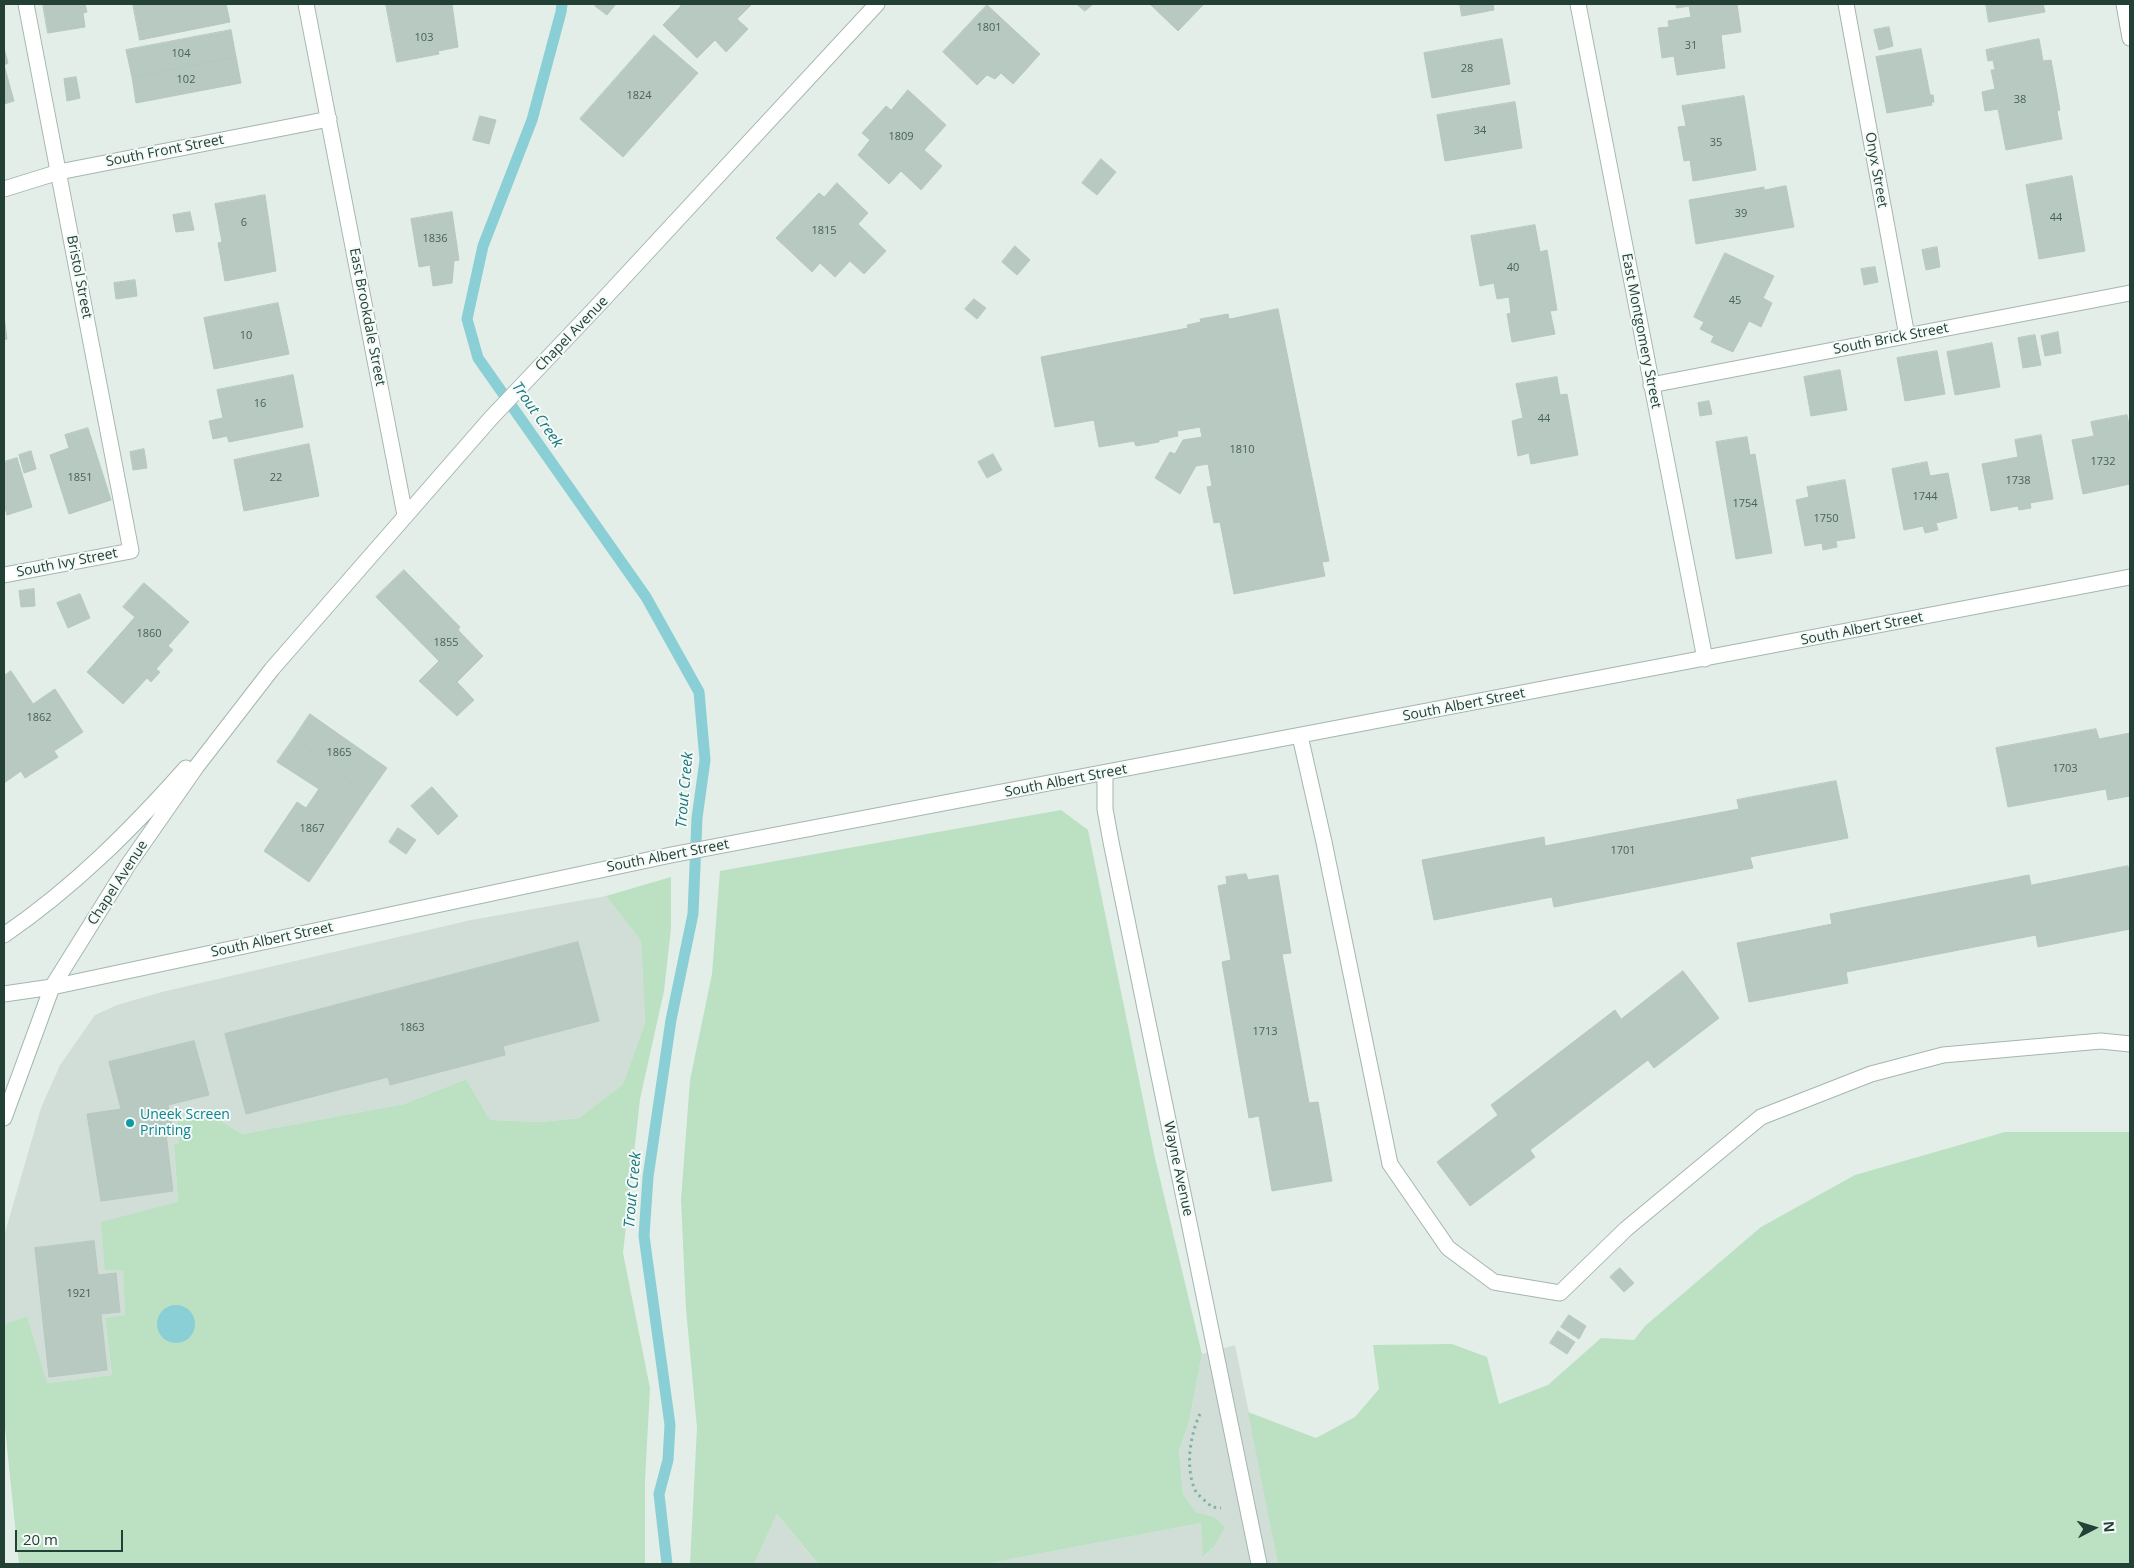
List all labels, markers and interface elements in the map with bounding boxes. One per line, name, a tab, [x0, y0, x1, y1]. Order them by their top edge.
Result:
house number: 1801	[976, 21, 1002, 35]
house number: 103	[415, 31, 433, 45]
house number: 31	[1685, 39, 1697, 53]
house number: 104	[172, 47, 190, 61]
house number: 28	[1461, 62, 1473, 76]
house number: 102	[177, 73, 195, 87]
house number: 1824	[626, 89, 652, 103]
house number: 38	[2014, 93, 2026, 107]
house number: 34	[1474, 124, 1486, 138]
house number: 1809	[888, 130, 914, 144]
street label: South Front Street	[105, 131, 225, 171]
street label: Onyx Street	[1861, 131, 1891, 209]
house number: 35	[1710, 136, 1722, 150]
house number: 39	[1735, 207, 1747, 221]
house number: 44	[2050, 211, 2062, 225]
house number: 6	[241, 216, 247, 230]
house number: 1815	[811, 224, 837, 238]
house number: 1836	[422, 232, 448, 246]
street label: Bristol Street	[63, 234, 95, 320]
street label: East Brookdale Street	[345, 247, 389, 387]
street label: East Montgomery Street	[1618, 252, 1664, 410]
house number: 40	[1507, 261, 1519, 275]
street label: Chapel Avenue	[532, 293, 612, 375]
house number: 45	[1729, 294, 1741, 308]
street label: South Brick Street	[1832, 320, 1950, 358]
house number: 10	[240, 329, 252, 343]
water label: Trout Creek	[508, 379, 566, 451]
house number: 16	[254, 397, 266, 411]
house number: 44	[1538, 412, 1550, 426]
house number: 1810	[1229, 443, 1255, 457]
house number: 1732	[2090, 455, 2116, 469]
house number: 1851	[67, 471, 93, 485]
house number: 22	[270, 471, 282, 485]
house number: 1738	[2005, 474, 2031, 488]
house number: 1744	[1912, 490, 1938, 504]
house number: 1754	[1732, 497, 1758, 511]
house number: 1750	[1813, 512, 1839, 526]
street label: South Ivy Street	[15, 545, 119, 581]
street label: South Albert Street	[1799, 609, 1925, 649]
house number: 1860	[136, 627, 162, 641]
house number: 1855	[433, 636, 459, 650]
street label: South Albert Street	[1401, 685, 1527, 725]
house number: 1862	[26, 711, 52, 725]
house number: 1865	[326, 746, 352, 760]
water label: Trout Creek	[673, 751, 697, 829]
street label: South Albert Street	[1003, 761, 1129, 801]
house number: 1703	[2052, 762, 2078, 776]
house number: 1867	[299, 822, 325, 836]
street label: South Albert Street	[605, 836, 731, 876]
street label: Chapel Avenue	[84, 838, 152, 928]
house number: 1701	[1610, 844, 1636, 858]
street label: South Albert Street	[210, 919, 334, 961]
house number: 1863	[399, 1021, 425, 1035]
house number: 1713	[1252, 1025, 1278, 1039]
place label: Uneek Screen Printing	[140, 1107, 230, 1140]
marker: Uneek Screen Printing	[124, 1117, 136, 1129]
street label: Wayne Avenue	[1160, 1120, 1196, 1218]
water label: Trout Creek	[621, 1151, 645, 1229]
house number: 1921	[66, 1287, 92, 1301]
north arrow	[2069, 1503, 2119, 1553]
scale bar	[18, 1520, 125, 1552]
text: N	[2099, 1520, 2119, 1533]
text: 20 m	[23, 1529, 58, 1549]

